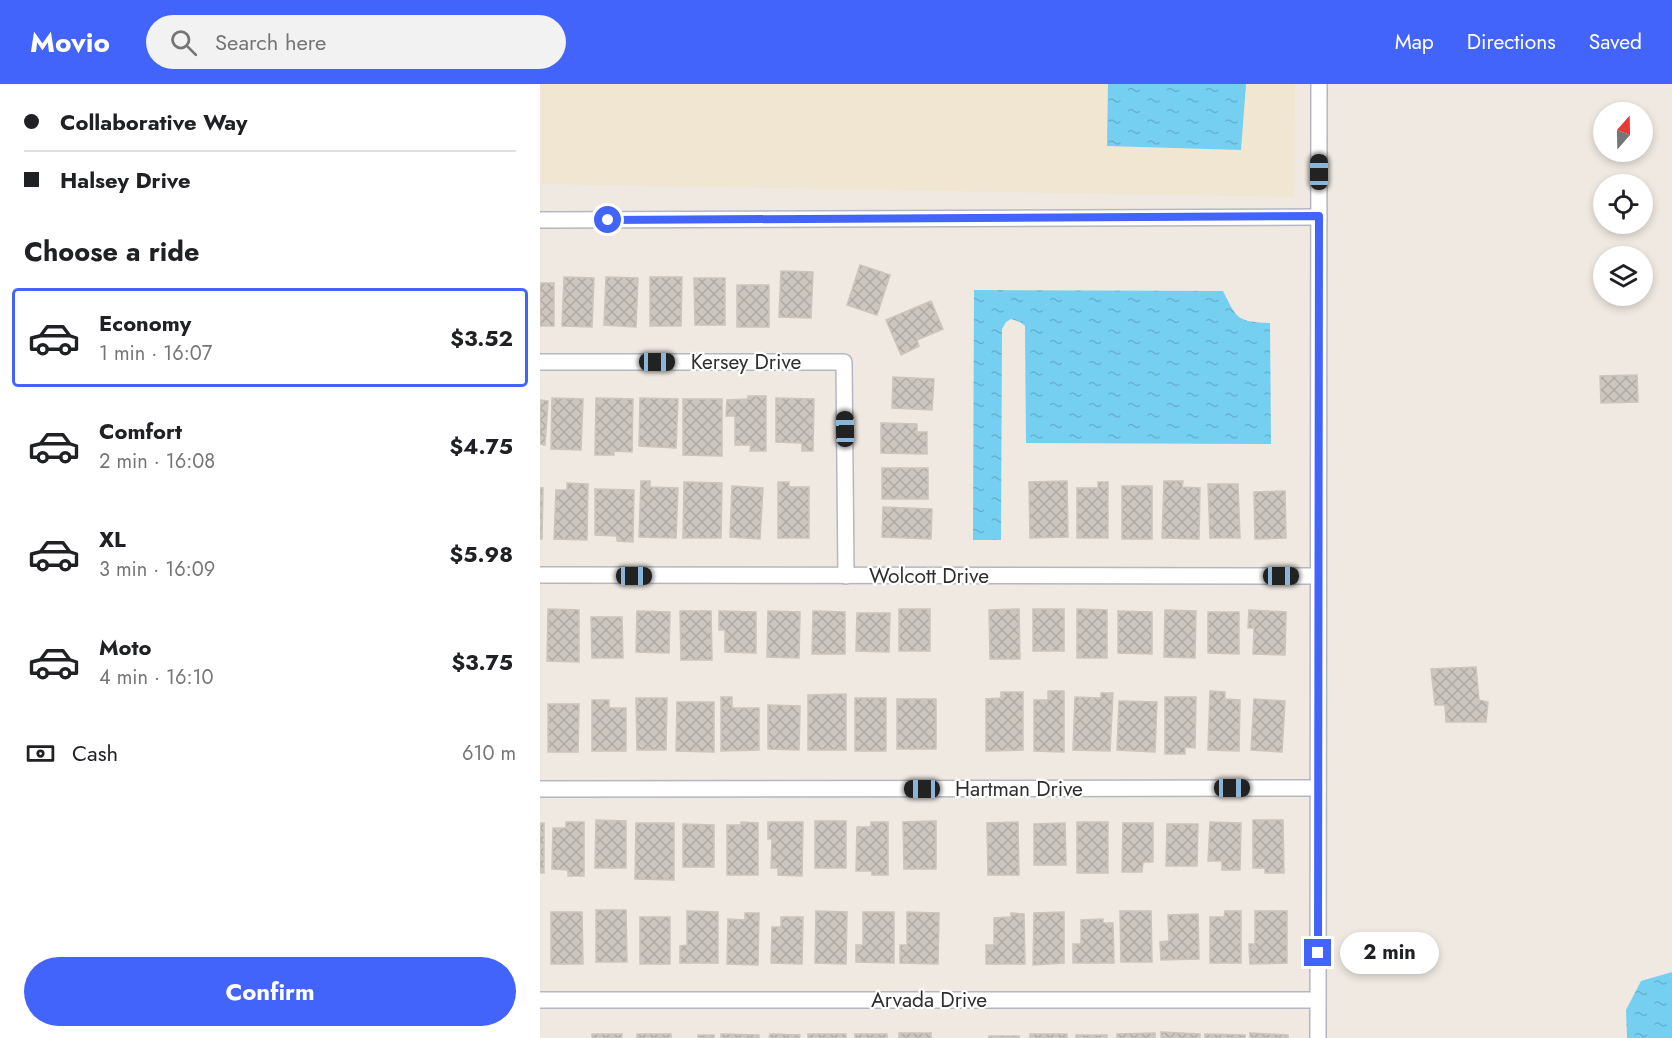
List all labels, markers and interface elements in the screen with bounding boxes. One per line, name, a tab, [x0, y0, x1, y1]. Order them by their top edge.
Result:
search box	[146, 15, 566, 69]
text: Movio	[30, 22, 110, 63]
icon: search	[167, 26, 200, 59]
text: Search here	[215, 26, 326, 58]
text: Map	[1395, 27, 1434, 57]
text: Directions	[1467, 27, 1556, 57]
text: Saved	[1589, 27, 1642, 57]
north arrow	[1593, 102, 1653, 162]
map controls	[1593, 102, 1653, 306]
text: Collaborative Way	[60, 106, 248, 138]
car	[1310, 154, 1328, 190]
text: Halsey Drive	[60, 164, 191, 196]
button: locate	[1593, 174, 1653, 234]
route start	[594, 206, 621, 233]
text: Choose a ride	[24, 232, 199, 271]
button: layers	[1593, 246, 1653, 306]
text: Economy	[99, 307, 191, 339]
icon: car	[27, 311, 81, 365]
text: $3.52	[450, 322, 513, 354]
text: 1 min · 16:07	[99, 339, 212, 368]
street label: Kersey Drive	[691, 347, 801, 377]
car	[639, 353, 675, 371]
car	[836, 411, 854, 447]
text: Comfort	[99, 415, 182, 447]
icon: car	[27, 419, 81, 473]
text: $4.75	[449, 430, 513, 462]
text: 2 min · 16:08	[99, 447, 215, 476]
text: XL	[99, 523, 126, 555]
icon: car	[27, 527, 81, 581]
text: $5.98	[450, 538, 513, 570]
text: 3 min · 16:09	[99, 555, 215, 584]
street label: Wolcott Drive	[869, 561, 989, 591]
car	[616, 567, 652, 585]
car	[1263, 567, 1299, 585]
text: Moto	[99, 631, 152, 663]
icon: car	[27, 635, 81, 689]
text: $3.75	[451, 646, 513, 678]
text: 4 min · 16:10	[99, 663, 213, 692]
icon: cash	[24, 737, 57, 770]
text: Cash	[72, 737, 118, 769]
text: 610 m	[462, 739, 516, 768]
street label: Hartman Drive	[955, 774, 1083, 804]
car	[1214, 779, 1250, 797]
car	[904, 780, 940, 798]
callout: 2 min	[1339, 932, 1438, 974]
text: 2 min	[1363, 938, 1416, 967]
route end	[1304, 939, 1331, 966]
button: Confirm	[24, 957, 516, 1026]
street label: Arvada Drive	[871, 985, 987, 1015]

